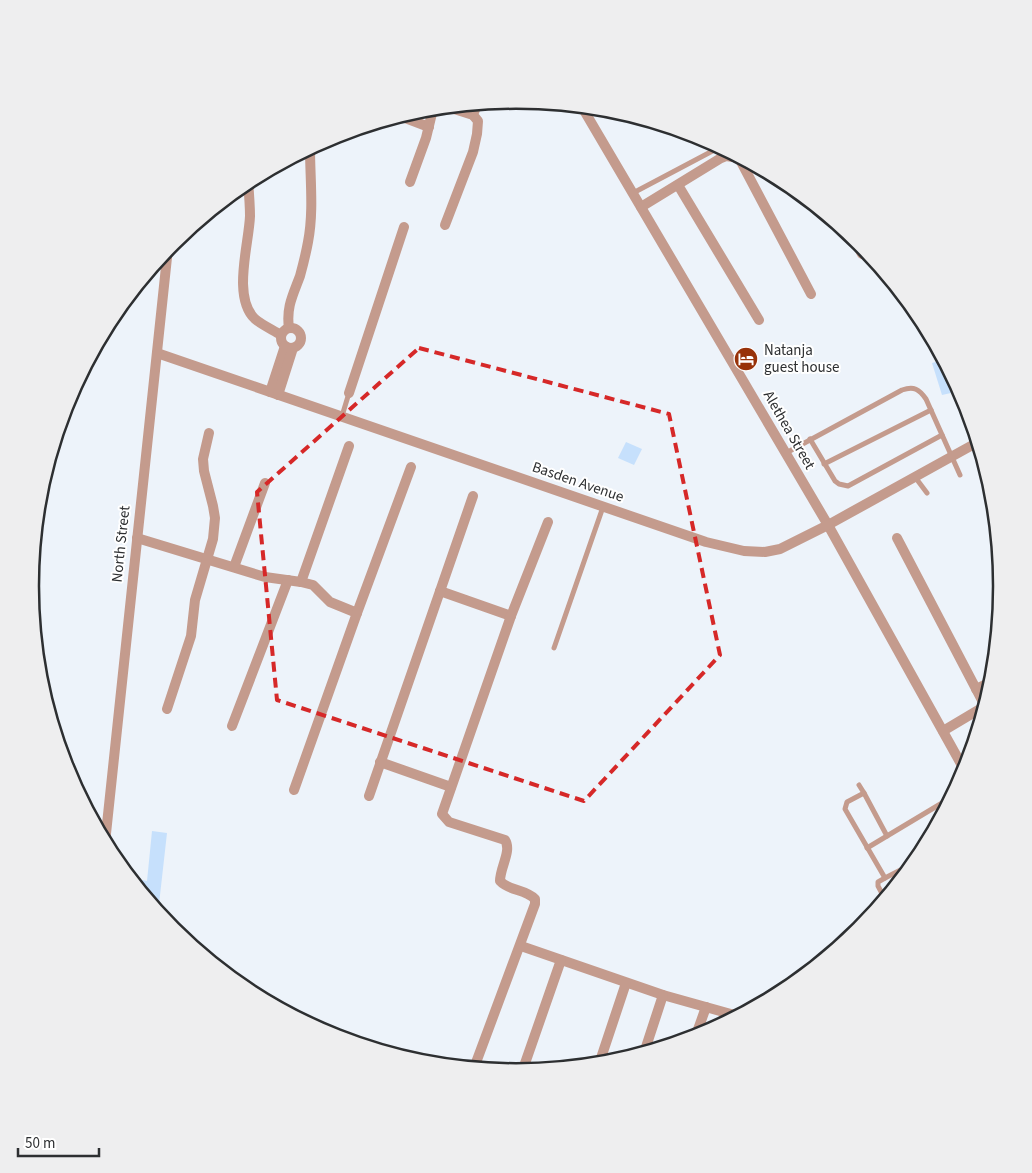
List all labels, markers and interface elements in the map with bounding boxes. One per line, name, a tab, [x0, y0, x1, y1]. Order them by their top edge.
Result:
place label: Natanja guest house	[764, 340, 839, 378]
hotel icon: Natanja guest house	[733, 346, 759, 372]
street label: Alethea Street	[758, 387, 820, 473]
street label: Basden Avenue	[529, 456, 627, 508]
street label: North Street	[107, 505, 135, 583]
scale bar	[18, 1126, 99, 1158]
text: 50 m	[25, 1133, 55, 1154]

